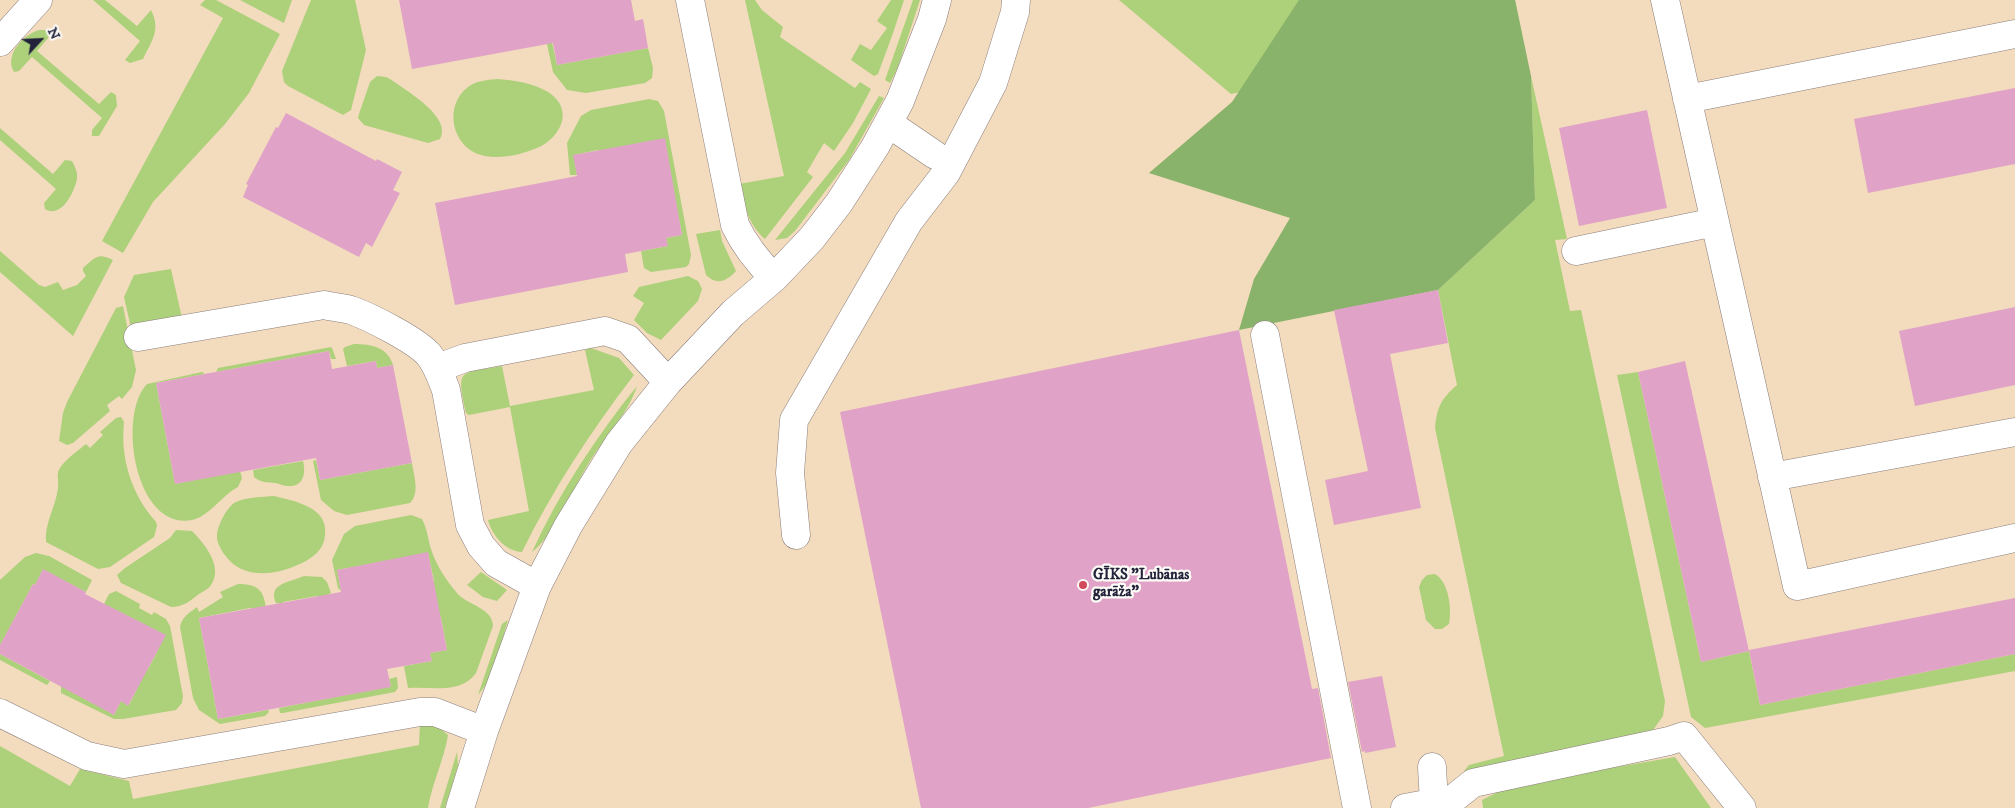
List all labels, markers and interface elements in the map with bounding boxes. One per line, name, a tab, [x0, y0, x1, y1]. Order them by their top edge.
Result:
north arrow	[15, 15, 65, 65]
text: N	[43, 25, 64, 43]
place label: GĪKS "Lubānas garāža"	[1093, 567, 1189, 602]
marker: GĪKS "Lubānas garāža"	[1077, 579, 1089, 591]

